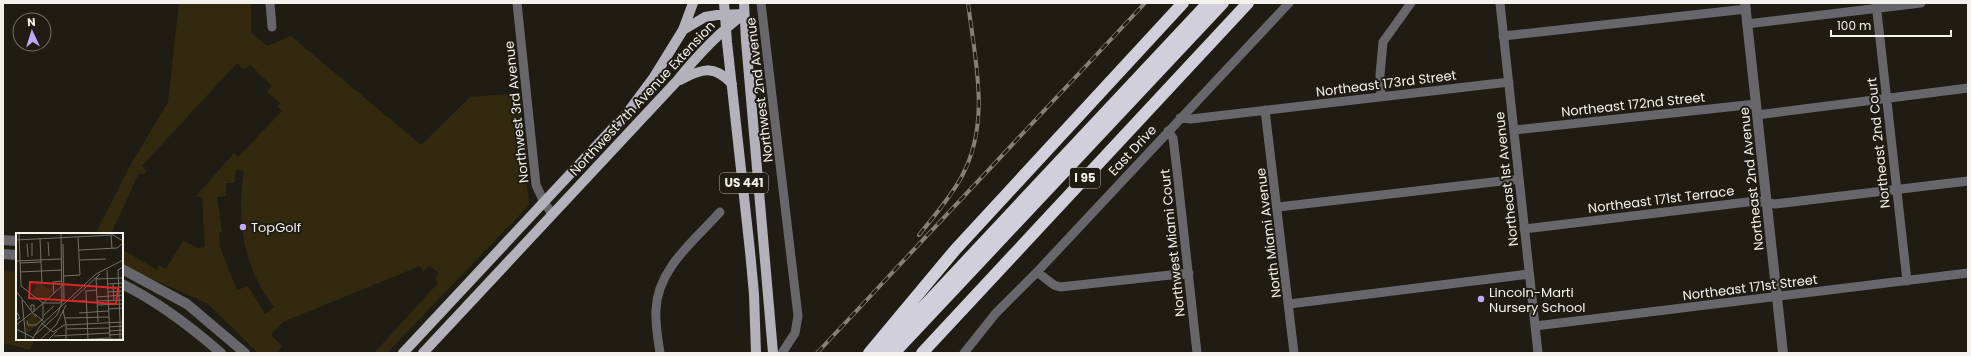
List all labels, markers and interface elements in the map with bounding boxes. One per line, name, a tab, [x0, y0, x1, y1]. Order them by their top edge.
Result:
north arrow	[12, 12, 52, 52]
scale bar	[1831, 12, 1951, 38]
text: N	[27, 14, 36, 30]
street label: Northwest 2nd Avenue	[741, 16, 778, 164]
street label: Northwest 7th Avenue Extension	[565, 17, 719, 180]
text: 100 m	[1837, 17, 1871, 34]
street label: Northwest 3rd Avenue	[500, 40, 533, 184]
street label: Northeast 173rd Street	[1315, 65, 1458, 102]
street label: Northeast 2nd Court	[1862, 76, 1895, 209]
street label: Northeast 172nd Street	[1560, 87, 1706, 122]
street label: Northeast 2nd Avenue	[1735, 106, 1768, 252]
street label: Northeast 1st Avenue	[1490, 111, 1523, 247]
street label: East Drive	[1104, 121, 1161, 180]
street label: North Miami Avenue	[1251, 167, 1286, 299]
road number: I 95	[1070, 168, 1100, 188]
street label: Northwest Miami Court	[1155, 168, 1190, 318]
road number: US 441	[720, 173, 768, 193]
street label: Northeast 171st Terrace	[1587, 181, 1735, 218]
place label: TopGolf	[251, 218, 301, 237]
marker: TopGolf	[238, 222, 248, 232]
inset map	[16, 233, 123, 340]
street label: Northeast 171st Street	[1682, 270, 1819, 305]
place label: Lincoln-Marti Nursery School	[1489, 283, 1585, 317]
marker: Lincoln-Marti Nursery School	[1476, 294, 1486, 304]

